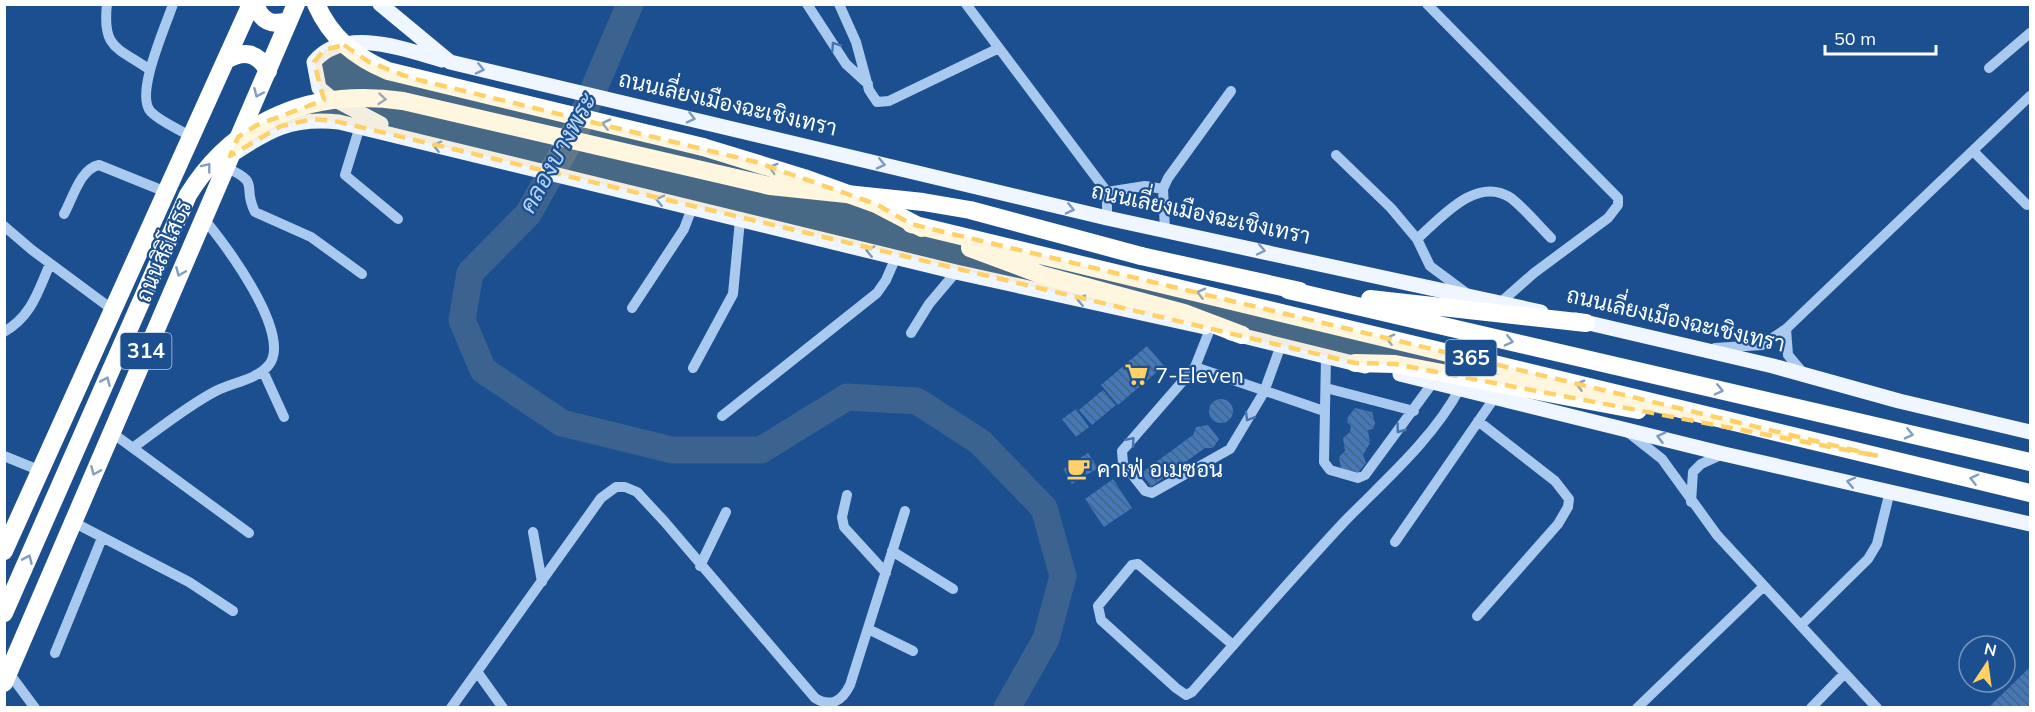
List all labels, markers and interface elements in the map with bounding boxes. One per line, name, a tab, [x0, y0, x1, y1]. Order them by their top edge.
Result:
scale bar	[1825, 18, 1936, 56]
text: 50 m	[1834, 27, 1876, 50]
one-way arrow	[831, 42, 842, 53]
street label: ถนนเลี่ยงเมืองฉะเชิงเทรา	[616, 59, 841, 142]
one-way arrow	[475, 62, 485, 75]
one-way arrow	[253, 87, 265, 98]
water label: คลองบางพระ	[512, 87, 603, 218]
one-way arrow	[377, 92, 386, 105]
one-way arrow	[686, 110, 696, 123]
one-way arrow	[601, 118, 611, 131]
one-way arrow	[432, 141, 442, 154]
one-way arrow	[875, 156, 885, 169]
one-way arrow	[200, 163, 211, 174]
one-way arrow	[768, 163, 779, 175]
street label: ถนนเลี่ยงเมืองฉะเชิงเทรา	[1089, 171, 1314, 250]
one-way arrow	[655, 195, 665, 208]
street label: ถนนสิริโสธร	[129, 196, 197, 306]
one-way arrow	[1065, 201, 1075, 214]
one-way arrow	[1256, 243, 1266, 256]
one-way arrow	[865, 245, 875, 258]
one-way arrow	[175, 266, 187, 277]
street label: ถนนเลี่ยงเมืองฉะเชิงเทรา	[1564, 275, 1789, 358]
one-way arrow	[1196, 288, 1206, 301]
one-way arrow	[1076, 294, 1086, 307]
road number: 314	[120, 333, 172, 369]
one-way arrow	[1385, 333, 1395, 346]
one-way arrow	[1504, 334, 1514, 347]
road number: 365	[1446, 340, 1496, 376]
place label: 7-Eleven	[1155, 361, 1244, 389]
supermarket icon: 7-Eleven	[1124, 362, 1150, 388]
one-way arrow	[99, 376, 111, 387]
one-way arrow	[1575, 379, 1585, 392]
one-way arrow	[1714, 383, 1724, 396]
one-way arrow	[1245, 411, 1256, 421]
one-way arrow	[1396, 422, 1407, 433]
one-way arrow	[1904, 427, 1914, 440]
one-way arrow	[1656, 432, 1666, 445]
one-way arrow	[1124, 437, 1135, 448]
place label: คาเฟ่ อเมซอน	[1097, 455, 1223, 483]
cafe icon: คาเฟ่ อเมซอน	[1066, 456, 1092, 482]
one-way arrow	[90, 464, 102, 475]
one-way arrow	[1969, 474, 1979, 487]
one-way arrow	[1846, 476, 1856, 489]
one-way arrow	[21, 555, 33, 566]
north arrow	[1957, 634, 2017, 694]
text: N	[1982, 638, 1999, 660]

